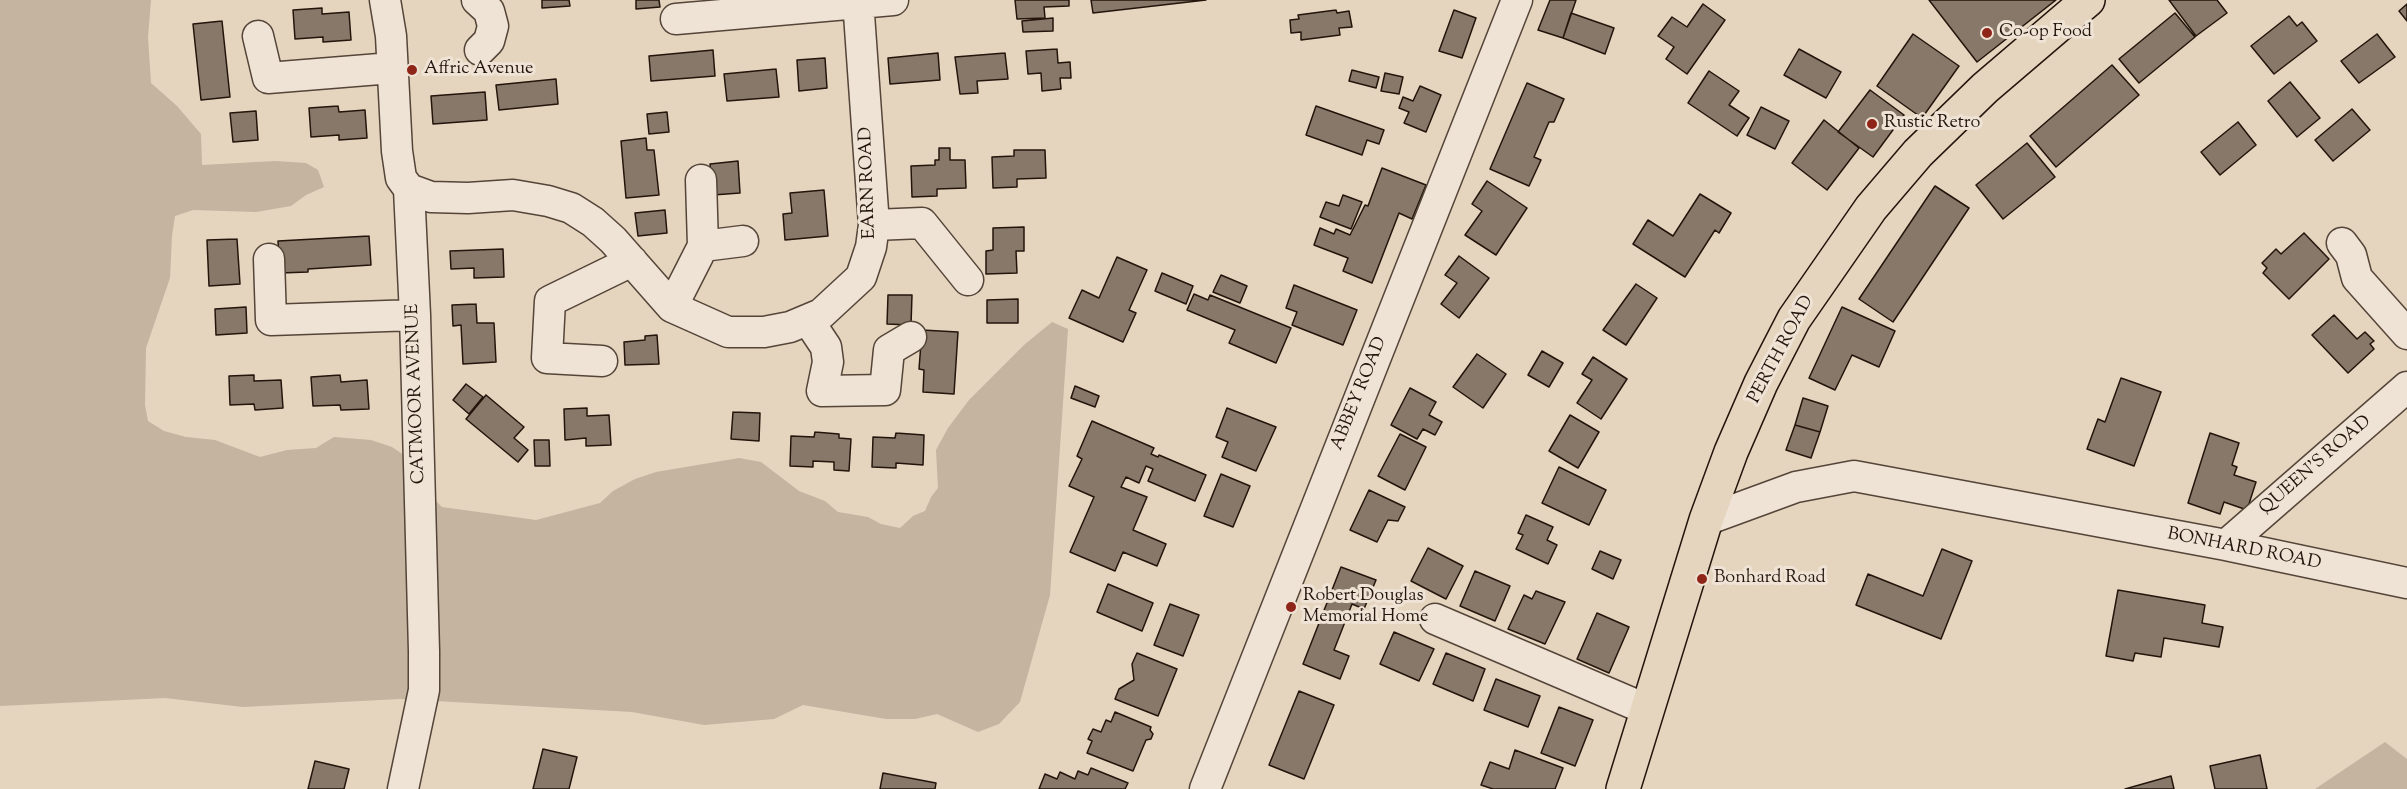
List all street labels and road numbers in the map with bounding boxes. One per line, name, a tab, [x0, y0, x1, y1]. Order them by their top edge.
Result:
street label: EARN ROAD	[856, 126, 882, 240]
street label: PERTH ROAD	[1745, 292, 1819, 408]
street label: CATMOOR AVENUE	[403, 303, 431, 485]
street label: ABBEY ROAD	[1327, 334, 1393, 454]
street label: QUEEN'S ROAD	[2256, 412, 2376, 520]
street label: BONHARD ROAD	[2165, 524, 2323, 576]

